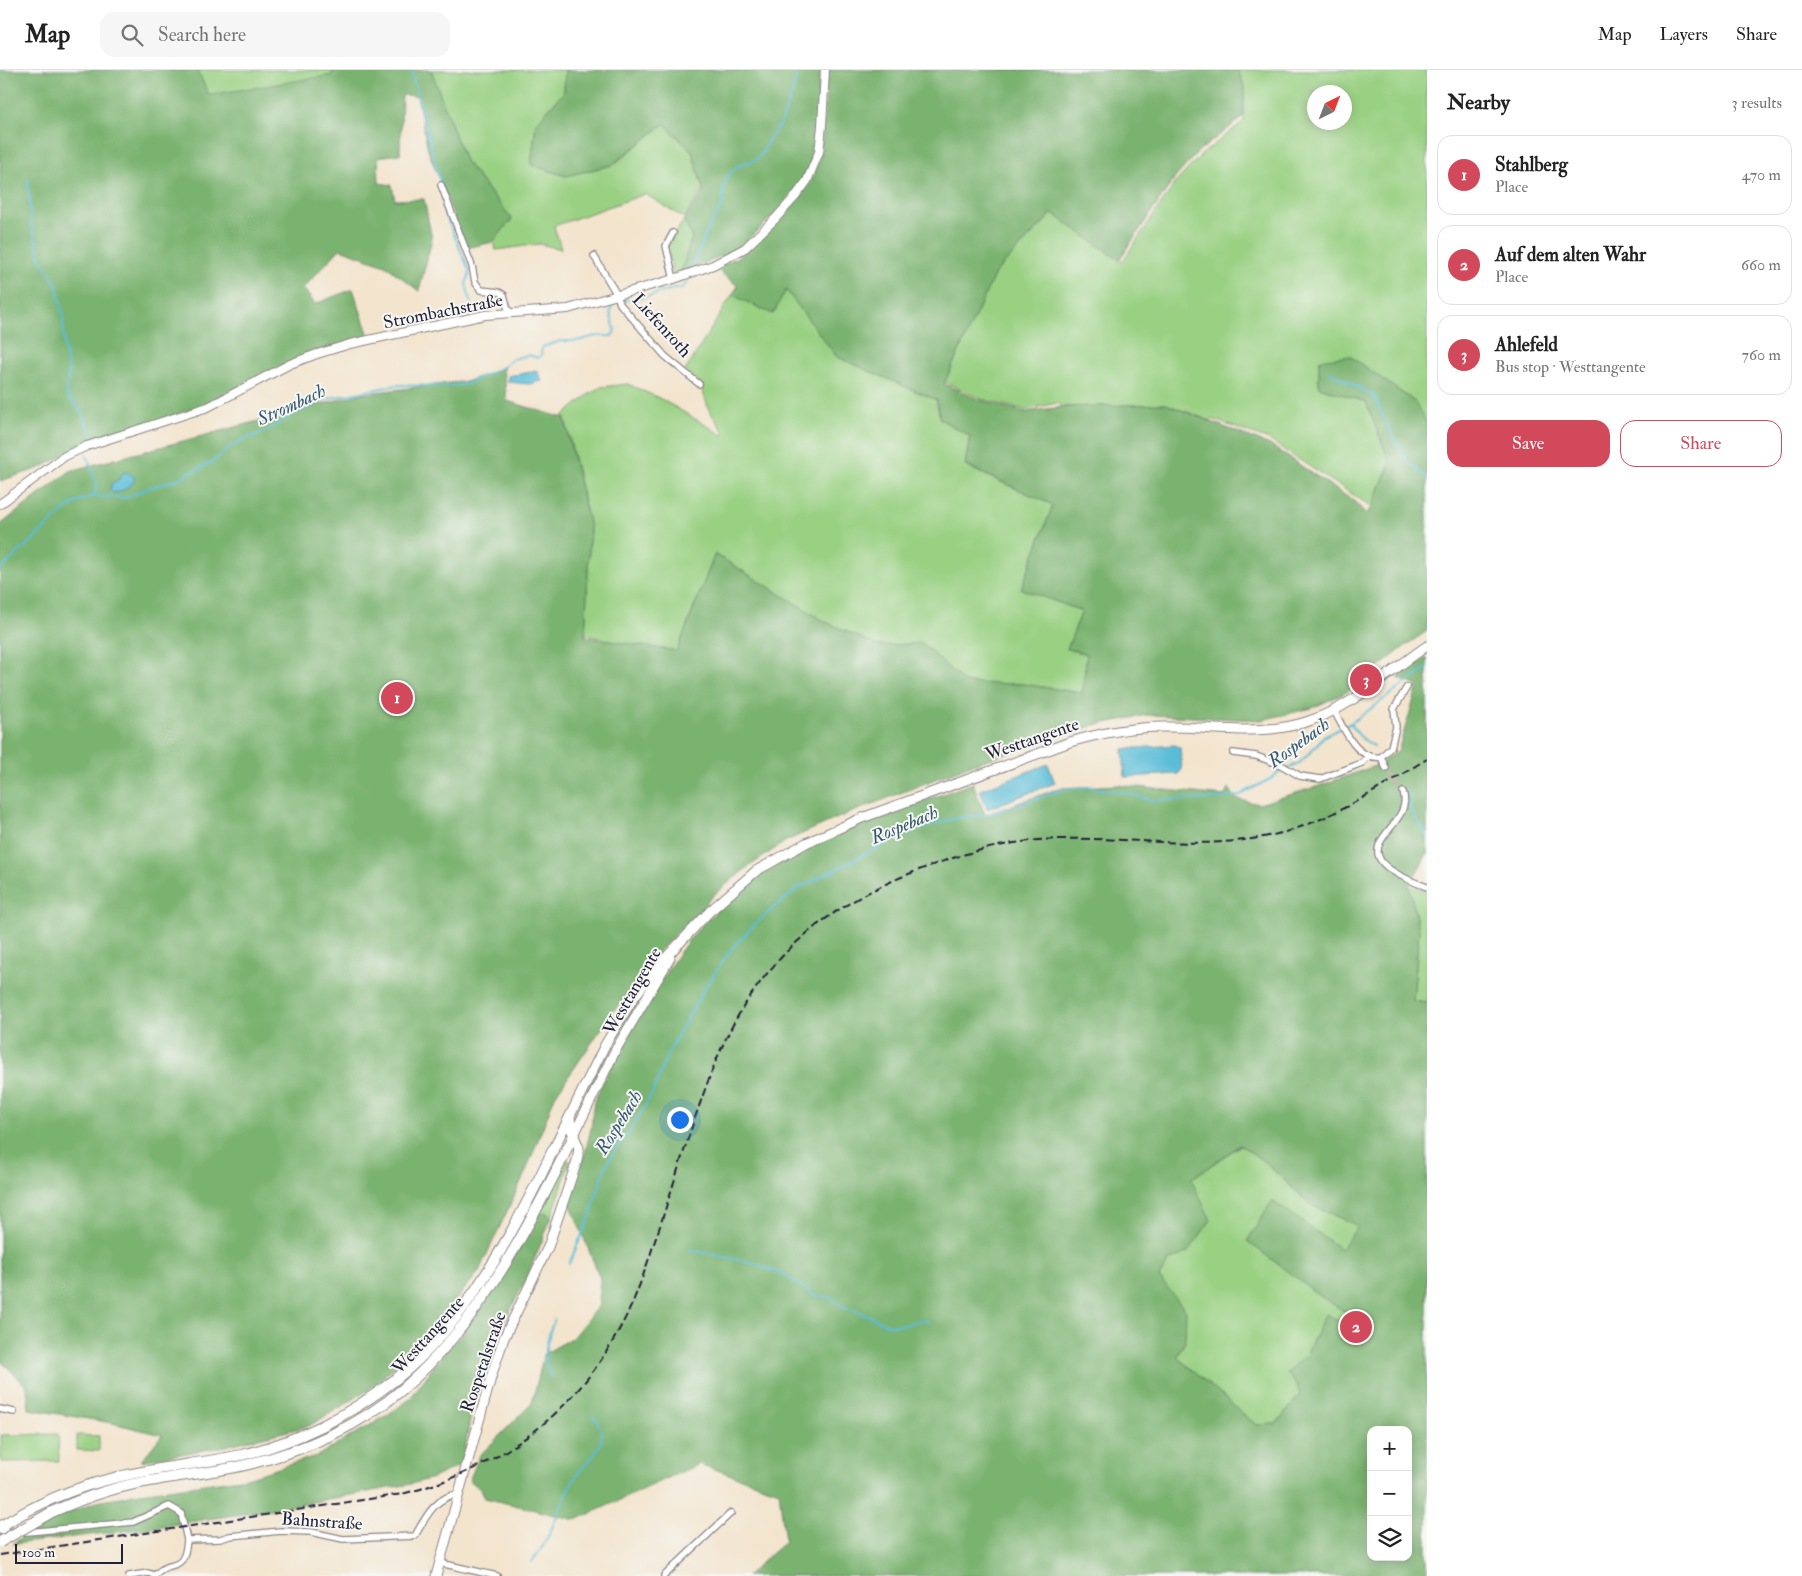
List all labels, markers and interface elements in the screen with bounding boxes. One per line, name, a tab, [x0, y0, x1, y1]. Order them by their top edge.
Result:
search box	[100, 12, 450, 57]
text: Map	[25, 19, 70, 50]
icon: search	[118, 21, 146, 49]
text: Search here	[158, 23, 246, 47]
text: Map	[1598, 23, 1632, 46]
text: Layers	[1660, 23, 1708, 46]
text: Share	[1736, 23, 1777, 46]
north arrow	[1307, 85, 1352, 130]
text: Nearby	[1447, 89, 1510, 116]
text: 3 results	[1731, 93, 1782, 113]
text: Stahlberg	[1495, 153, 1568, 177]
text: 1	[1461, 165, 1467, 185]
text: 470 m	[1741, 165, 1781, 185]
text: Place	[1495, 177, 1528, 197]
text: Auf dem alten Wahr	[1495, 243, 1646, 267]
text: 2	[1460, 255, 1468, 275]
text: 660 m	[1741, 255, 1781, 275]
text: Place	[1495, 267, 1528, 287]
street label: Strombachstraße	[381, 289, 505, 334]
street label: Liefenroth	[627, 289, 697, 363]
text: Ahlefeld	[1495, 333, 1558, 357]
text: 3	[1461, 345, 1467, 365]
text: 760 m	[1742, 345, 1781, 365]
text: Bus stop · Westtangente	[1495, 357, 1646, 377]
water label: Strombach	[252, 379, 330, 432]
button: Save	[1447, 420, 1610, 467]
button: Share	[1620, 420, 1782, 467]
pin: 3	[1350, 661, 1382, 699]
pin: 1	[381, 679, 413, 717]
water label: Rospebach	[1262, 712, 1334, 774]
street label: Westtangente	[981, 713, 1083, 767]
water label: Rospebach	[866, 800, 942, 850]
street label: Westtangente	[598, 943, 667, 1040]
water label: Rospebach	[589, 1086, 648, 1160]
your location	[667, 1107, 693, 1133]
street label: Westtangente	[386, 1291, 470, 1380]
street label: Rospetalstraße	[455, 1308, 512, 1416]
pin: 2	[1340, 1308, 1372, 1346]
map controls	[1367, 1426, 1412, 1561]
button: +	[1367, 1426, 1412, 1471]
button: −	[1367, 1471, 1412, 1516]
street label: Bahnstraße	[281, 1507, 364, 1536]
button: layers	[1367, 1516, 1412, 1561]
scale bar	[15, 1541, 122, 1564]
text: 100 m	[22, 1544, 55, 1561]

